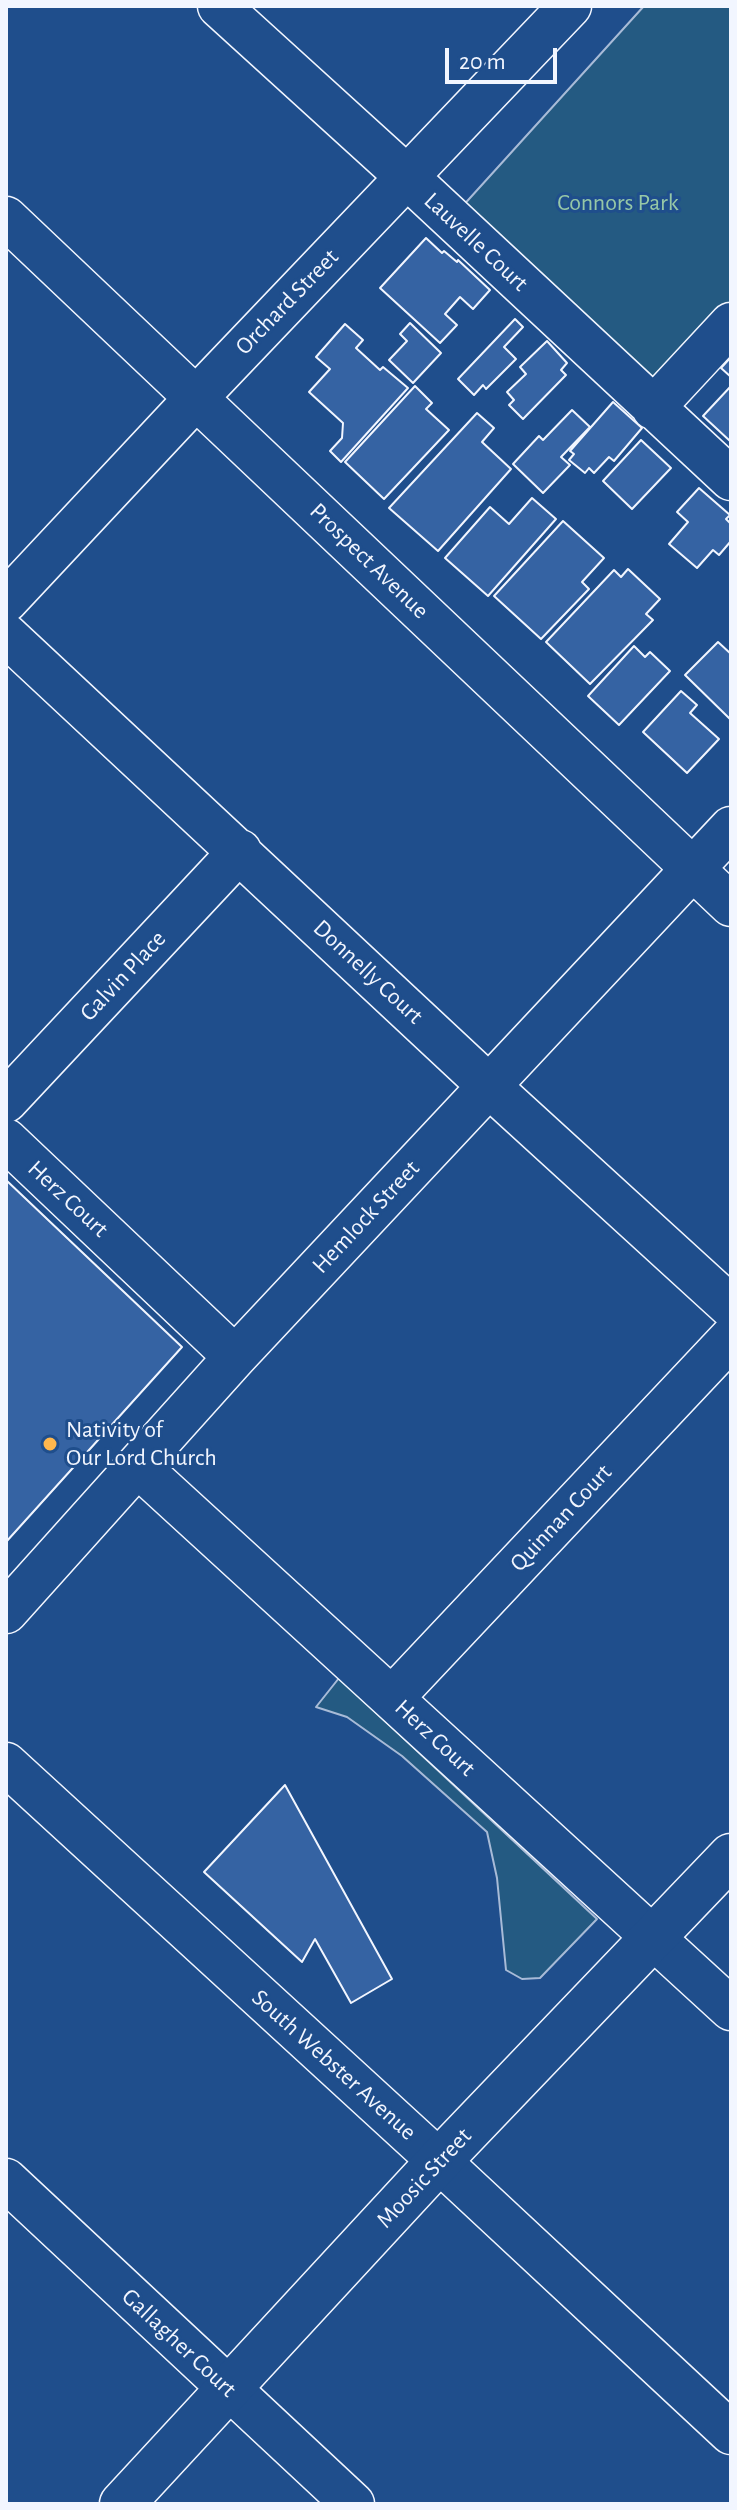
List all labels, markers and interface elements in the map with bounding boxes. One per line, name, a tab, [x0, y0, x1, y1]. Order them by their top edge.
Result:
scale bar	[449, 32, 561, 82]
text: 20 m	[459, 50, 506, 74]
street label: Lauvelle Court	[418, 186, 534, 298]
park label: Connors Park	[557, 189, 679, 217]
street label: Orchard Street	[229, 243, 345, 361]
street label: Prospect Avenue	[303, 497, 435, 625]
street label: Donnelly Court	[307, 914, 429, 1030]
street label: Galvin Place	[74, 925, 172, 1027]
street label: Herz Court	[22, 1154, 114, 1244]
street label: Hemlock Street	[306, 1154, 426, 1280]
place label: Nativity of Our Lord Church	[66, 1416, 217, 1472]
marker: Nativity of Our Lord Church	[41, 1435, 59, 1453]
street label: Quinnan Court	[504, 1458, 618, 1578]
street label: Herz Court	[389, 1693, 481, 1783]
street label: South Webster Avenue	[246, 1983, 422, 2147]
street label: Moosic Street	[370, 2122, 478, 2234]
street label: Gallagher Court	[116, 2283, 242, 2403]

